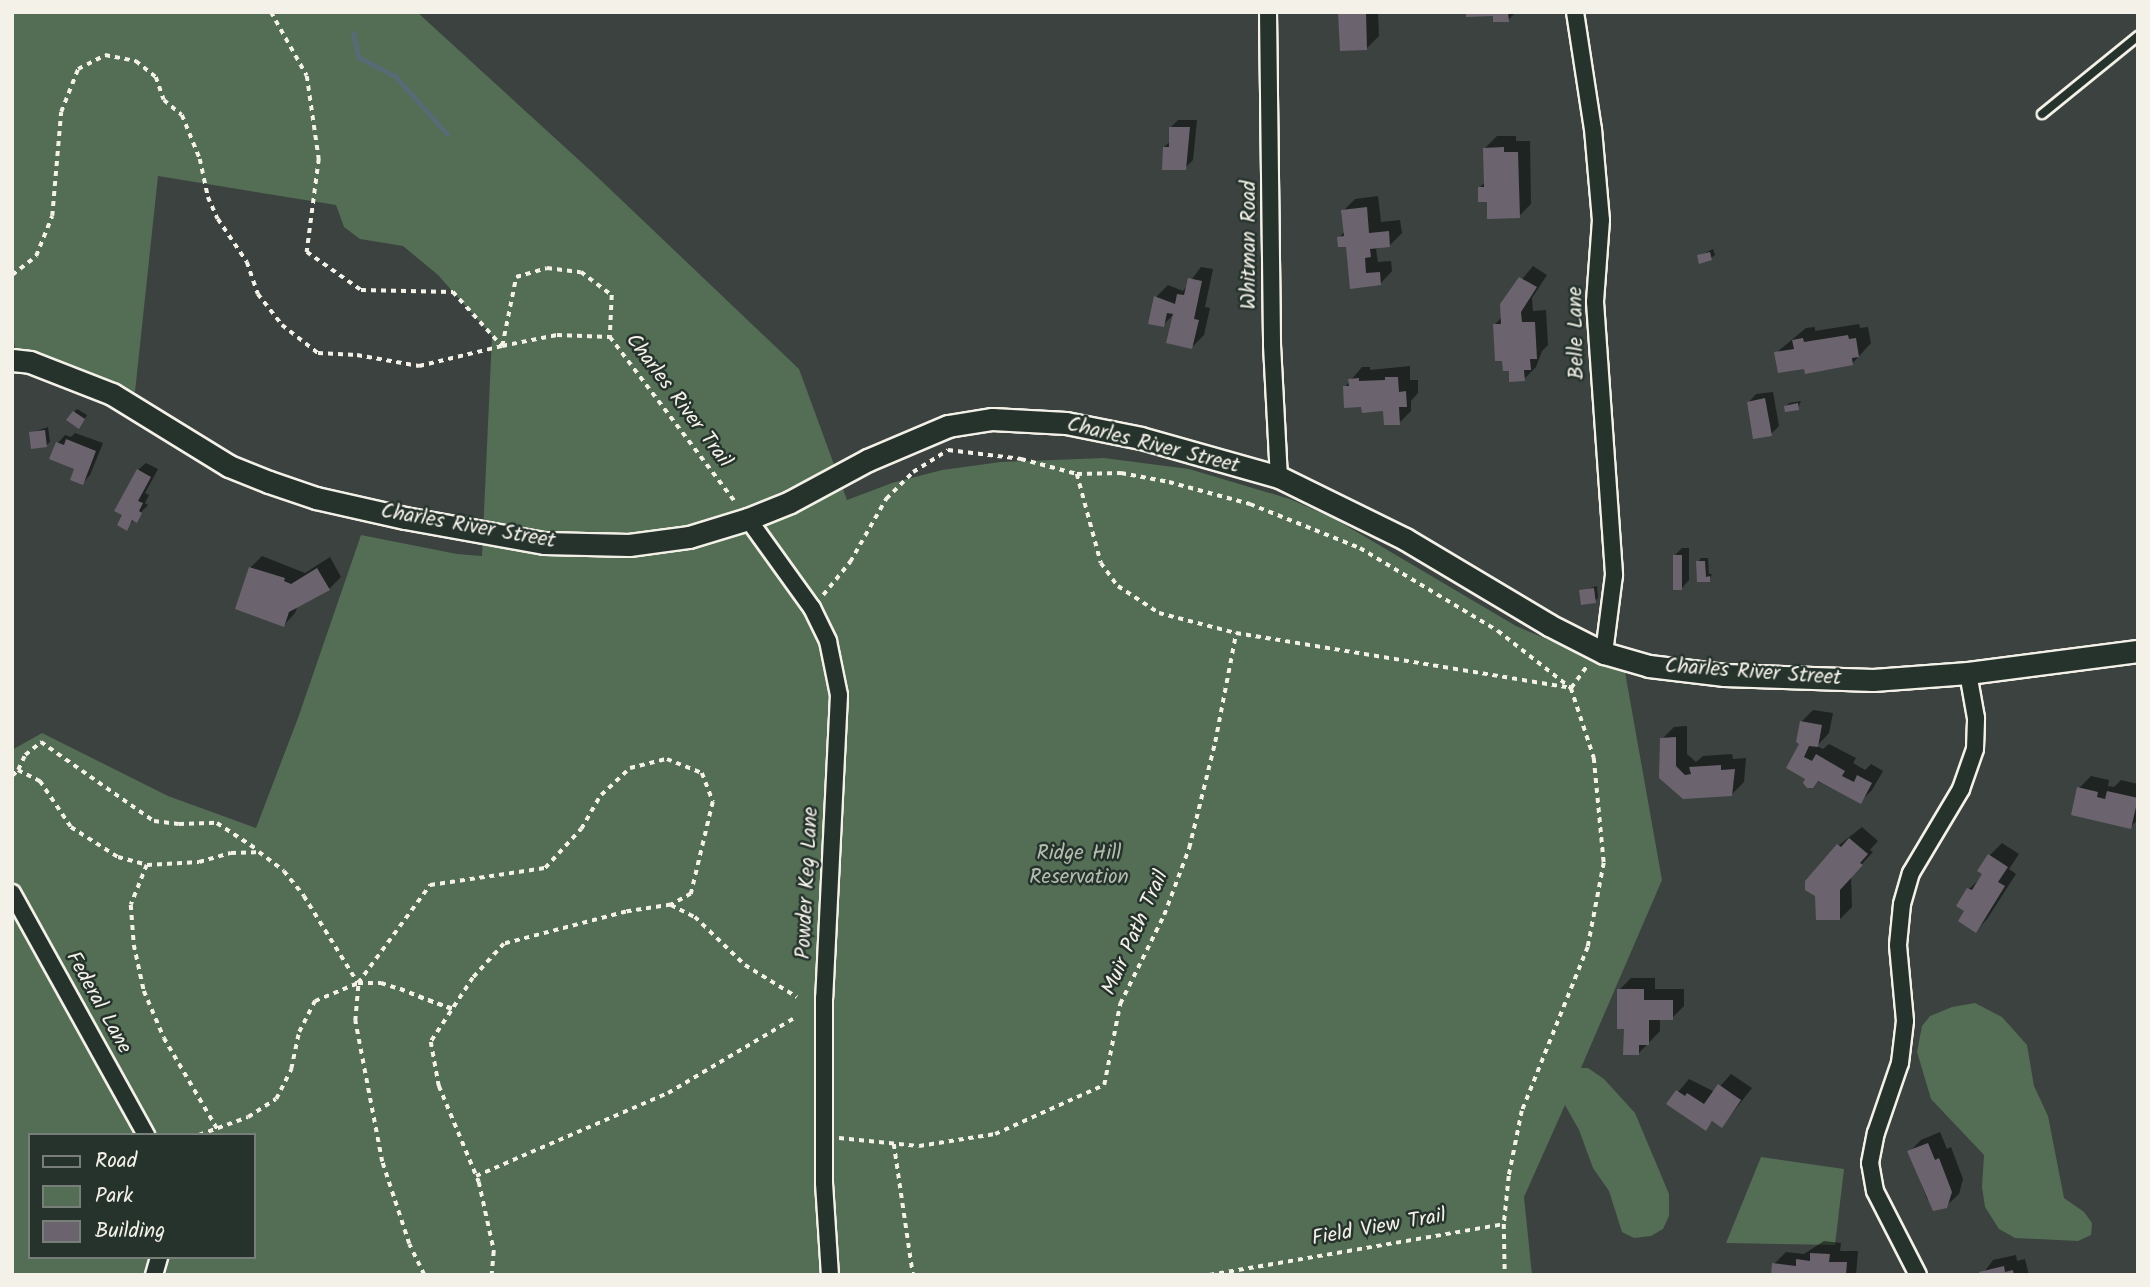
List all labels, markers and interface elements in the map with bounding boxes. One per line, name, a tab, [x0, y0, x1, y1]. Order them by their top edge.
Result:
street label: Whitman Road	[1237, 180, 1263, 310]
street label: Belle Lane	[1564, 286, 1590, 380]
street label: Charles River Trail	[619, 329, 737, 473]
street label: Charles River Street	[1064, 412, 1242, 480]
street label: Charles River Street	[379, 499, 557, 555]
street label: Charles River Street	[1664, 654, 1842, 692]
street label: Powder Keg Lane	[791, 806, 825, 960]
park label: Ridge Hill Reservation	[1029, 841, 1129, 891]
street label: Muir Path Trail	[1097, 867, 1175, 999]
street label: Federal Lane	[60, 948, 136, 1058]
legend	[28, 1133, 256, 1259]
text: Road	[95, 1145, 137, 1178]
text: Park	[95, 1180, 133, 1213]
street label: Field View Trail	[1310, 1204, 1448, 1252]
text: Building	[95, 1215, 165, 1248]

